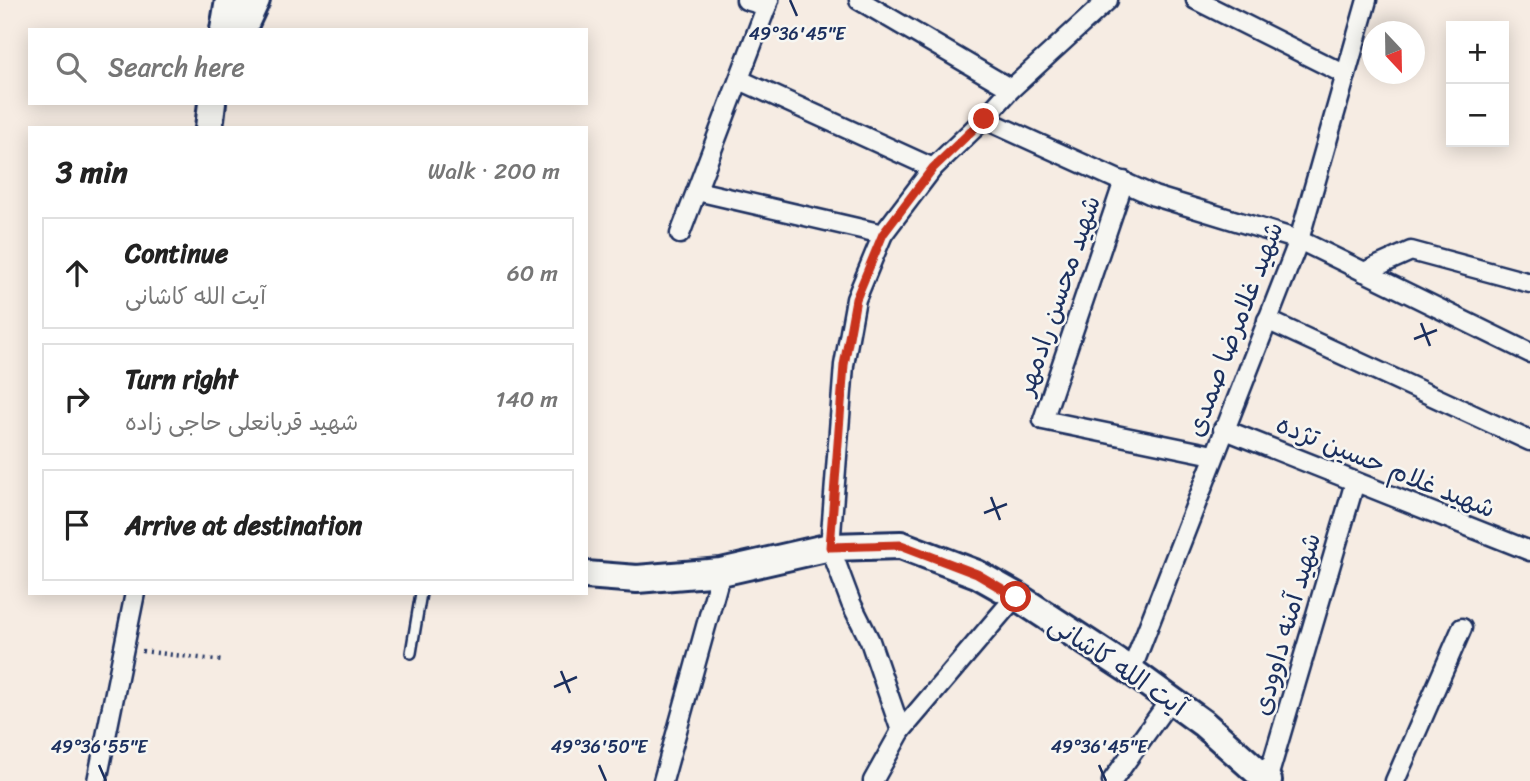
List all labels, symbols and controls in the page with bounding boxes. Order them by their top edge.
text: 49°36'45"E [749,18,846,50]
north arrow [1362,21,1425,84]
map controls [1446,21,1509,147]
button: + [1446,21,1509,84]
search box [28,28,588,105]
text: Search here [108,44,245,90]
icon: search [52,48,90,86]
button: − [1446,84,1509,147]
route end [968,103,999,134]
text: 3 min [56,145,128,199]
text: Walk · 200 m [428,151,560,192]
street label: شهید محسن رادمهر [1002,189,1114,403]
street label: شهید غلامرضا صمدی [1172,215,1296,443]
text: Continue [125,230,228,276]
text: 60 m [507,253,558,294]
icon: ahead [58,254,96,292]
text: آیت الله کاشانی [125,276,266,317]
text: Turn right [125,356,238,402]
text: 140 m [496,379,558,420]
icon: right [58,380,96,418]
street label: شهید غلام حسین تژده [1269,401,1503,531]
text: شهید قربانعلی حاجی زاده [125,402,358,443]
text: Arrive at destination [125,502,362,548]
icon: arrive [58,506,96,544]
street label: شهید آمنه داوودی [1238,527,1334,721]
route start [1000,581,1031,612]
street label: آیت الله کاشانی [1039,601,1198,730]
text: 49°36'55"E [51,731,148,763]
text: 49°36'50"E [551,731,648,763]
text: 49°36'45"E [1051,731,1148,763]

